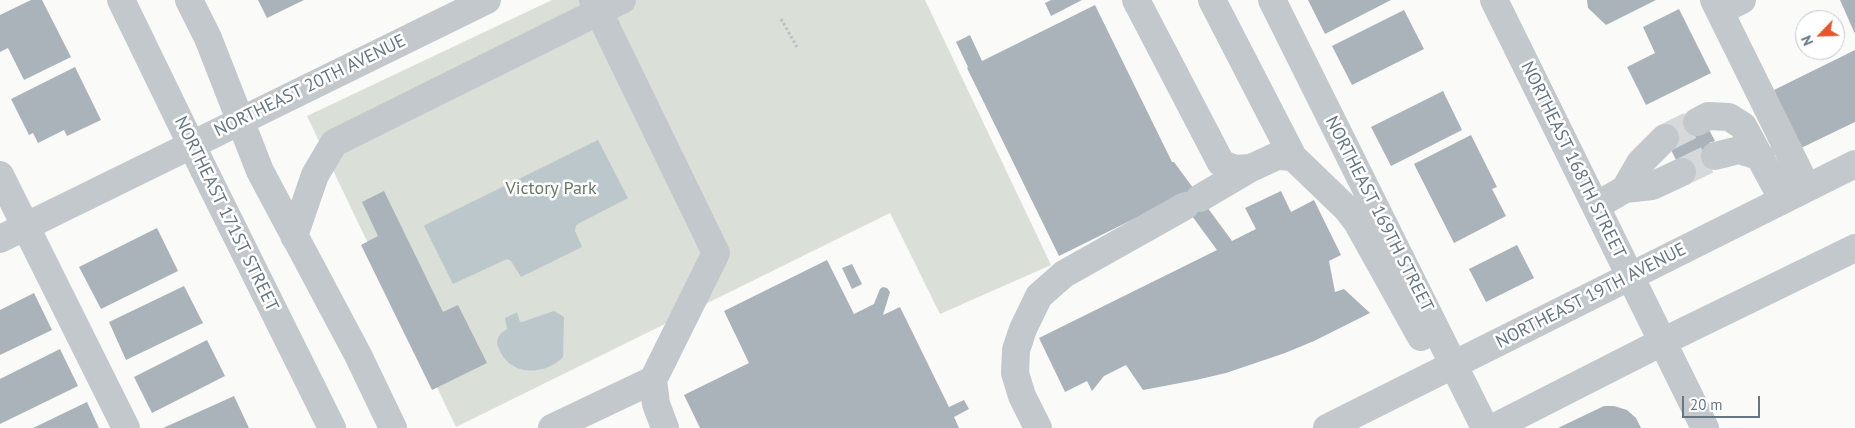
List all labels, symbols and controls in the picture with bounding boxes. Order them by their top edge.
north arrow [1795,10,1845,60]
street label: NORTHEAST 20TH AVENUE [211,30,409,142]
text: N [1797,33,1817,49]
street label: NORTHEAST 168TH STREET [1516,58,1630,262]
street label: NORTHEAST 171ST STREET [169,113,283,315]
street label: NORTHEAST 169TH STREET [1320,113,1438,315]
park label: Victory Park [505,178,597,200]
street label: NORTHEAST 19TH AVENUE [1492,239,1690,353]
scale bar [1685,386,1762,418]
text: 20 m [1690,395,1723,414]

